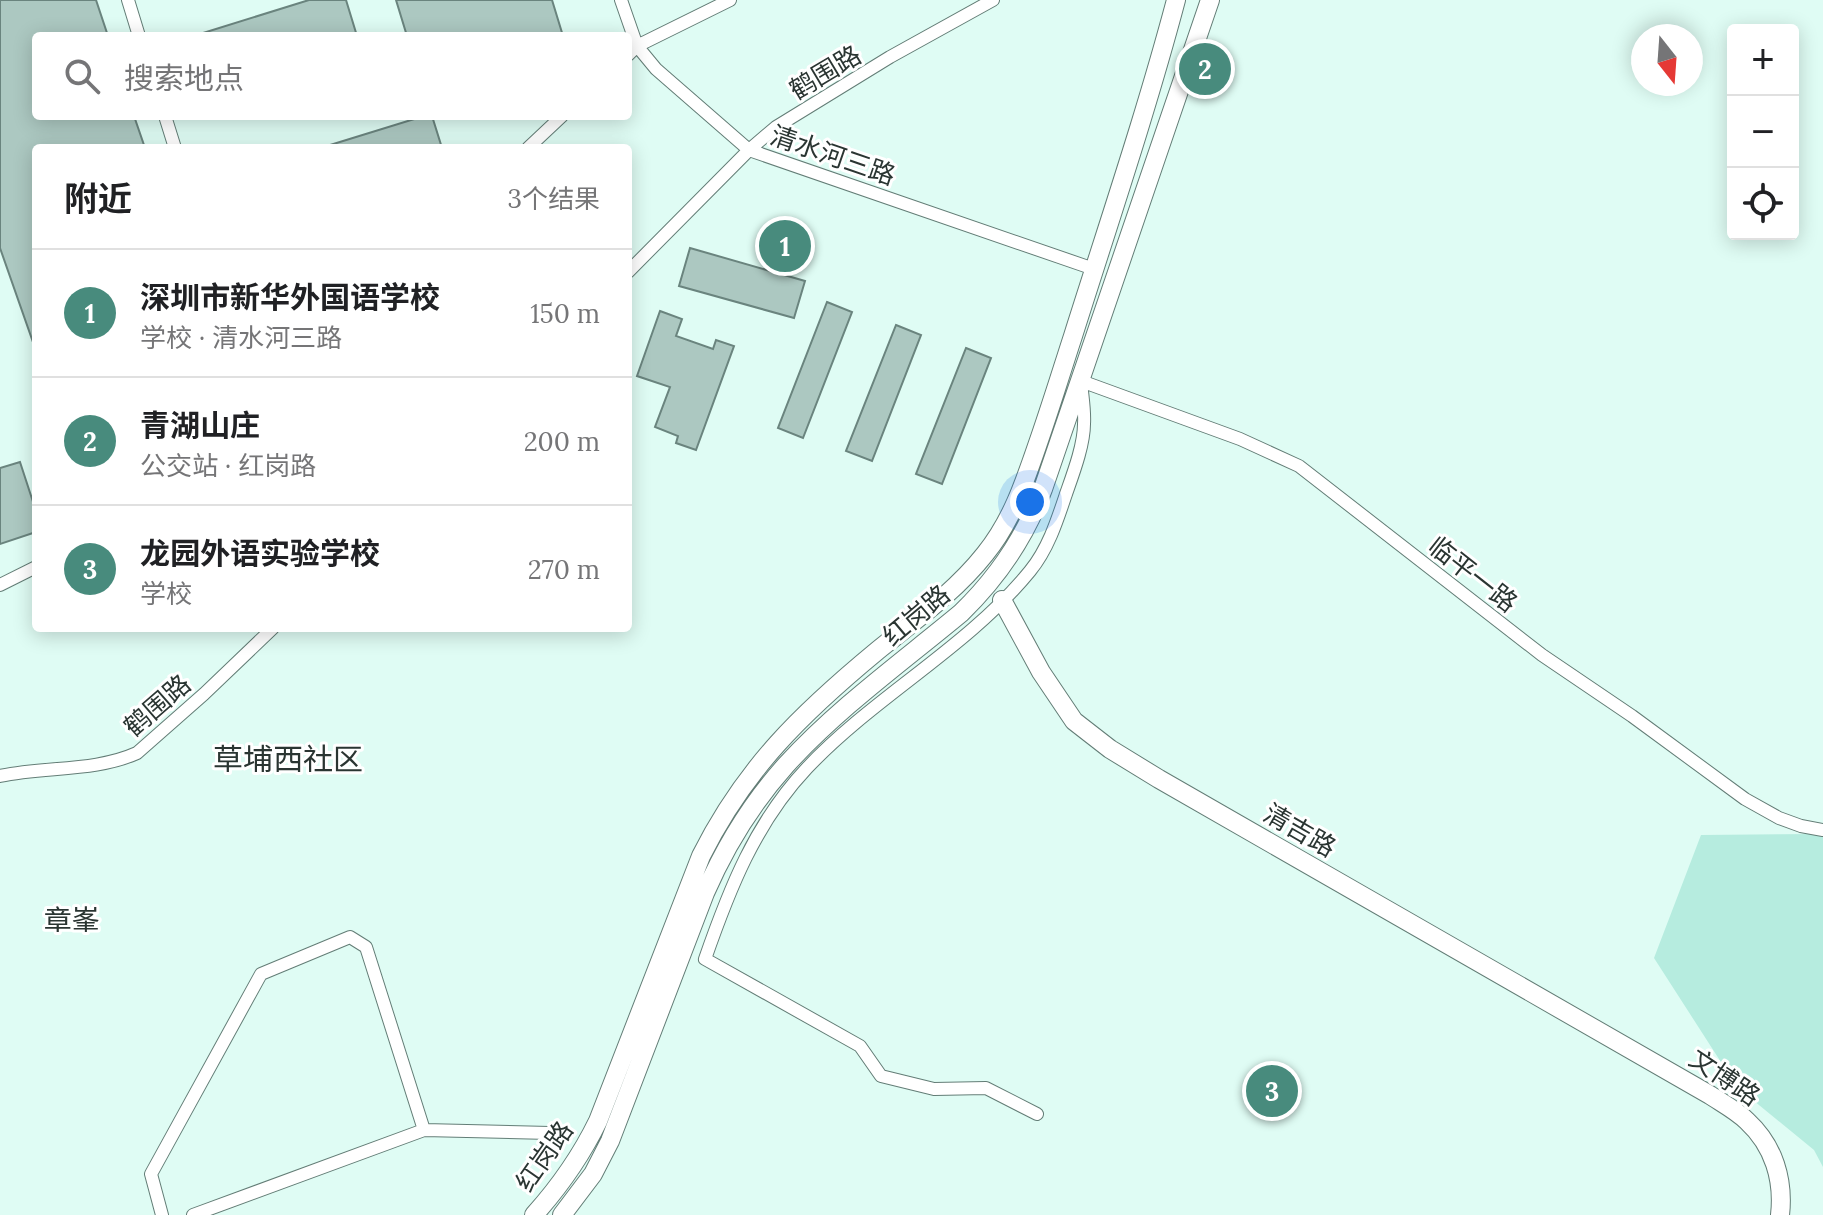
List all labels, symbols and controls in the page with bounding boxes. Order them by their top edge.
north arrow [1631,24,1703,96]
map controls [1727,24,1799,240]
button: + [1727,24,1799,96]
search box [32,32,632,120]
street label: 鹤围路 [783,38,867,106]
pin: 2 [1179,39,1231,99]
icon: search [60,54,104,98]
text: 搜索地点 [124,59,244,97]
button: − [1727,96,1799,168]
street label: 清水河三路 [766,118,900,192]
button: locate [1727,168,1799,240]
text: 附近 [64,177,132,220]
text: 3个结果 [508,182,600,215]
pin: 1 [759,216,811,276]
text: 深圳市新华外国语学校 [140,278,440,316]
text: 1 [85,297,95,330]
text: 150 m [530,297,600,330]
text: 学校 · 清水河三路 [140,321,342,354]
text: 青湖山庄 [140,406,260,444]
text: 2 [83,425,97,458]
text: 200 m [524,425,600,458]
text: 公交站 · 红岗路 [140,449,316,482]
your location [1010,482,1050,522]
street label: 临平一路 [1422,529,1524,619]
text: 龙园外语实验学校 [140,534,380,572]
text: 3 [83,553,97,586]
text: 270 m [528,553,600,586]
text: 学校 [140,577,192,610]
street label: 红岗路 [876,577,956,653]
street label: 鹤围路 [117,667,197,743]
district label: 草埔西社区 [213,740,363,778]
street label: 清吉路 [1258,796,1342,864]
district label: 章峯 [44,902,100,938]
street label: 文博路 [1683,1042,1767,1112]
pin: 3 [1246,1061,1298,1121]
street label: 红岗路 [508,1115,580,1197]

